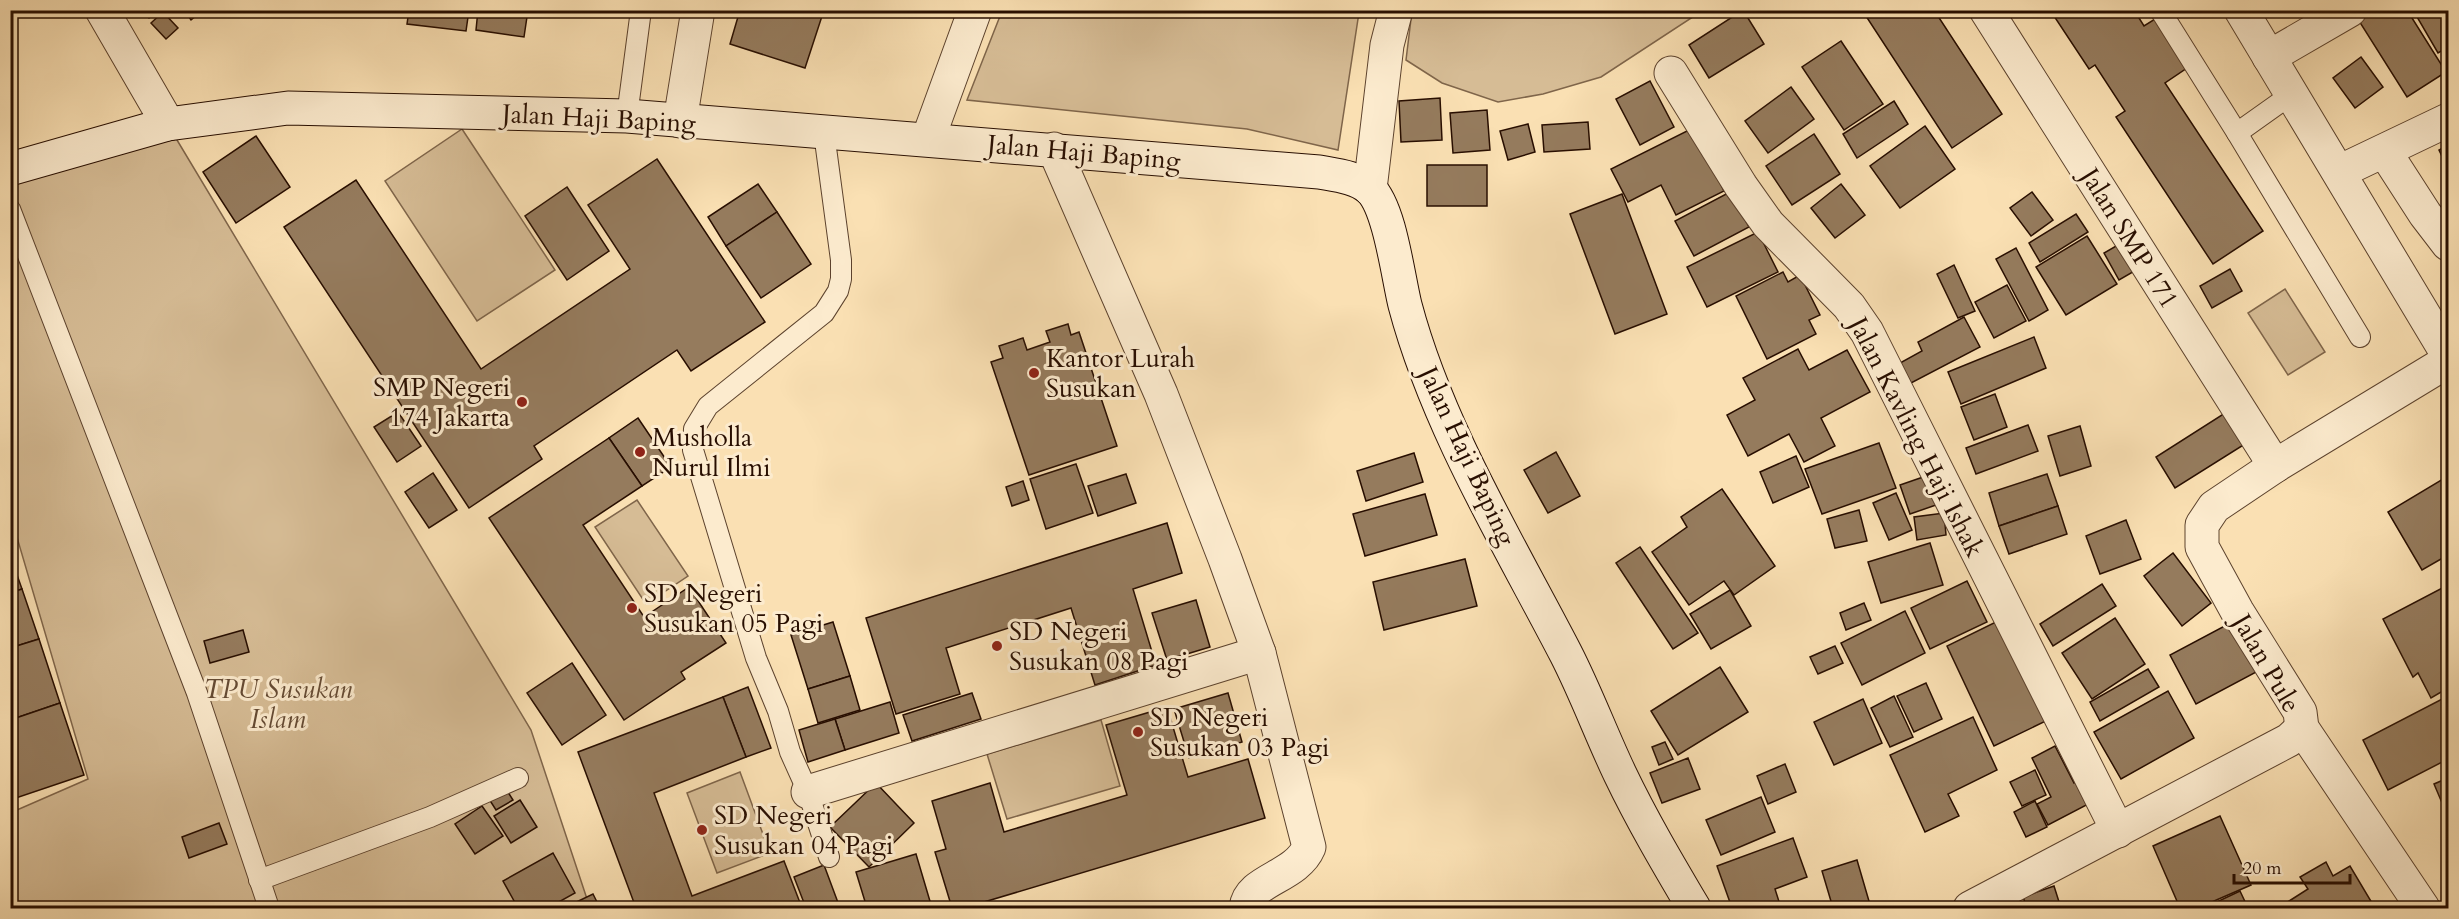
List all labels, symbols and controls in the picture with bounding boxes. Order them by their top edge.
street label: Jalan Haji Baping [497,96,697,141]
street label: Jalan Haji Baping [982,126,1182,178]
street label: Jalan SMP 171 [2070,158,2187,315]
street label: Jalan Kavling Haji Ishak [1839,308,1992,563]
place label: Kantor Lurah Susukan [1046,341,1195,406]
street label: Jalan Haji Baping [1409,357,1525,552]
marker: Kantor Lurah Susukan [1027,366,1041,380]
place label: SMP Negeri 174 Jakarta [373,370,510,435]
marker: SMP Negeri 174 Jakarta [515,395,529,409]
place label: Musholla Nurul Ilmi [652,420,771,485]
marker: Musholla Nurul Ilmi [633,445,647,459]
place label: SD Negeri Susukan 05 Pagi [644,576,823,641]
marker: SD Negeri Susukan 05 Pagi [625,601,639,615]
street label: Jalan Pule [2222,604,2309,719]
place label: SD Negeri Susukan 08 Pagi [1009,614,1188,679]
marker: SD Negeri Susukan 08 Pagi [990,639,1004,653]
park label: TPU Susukan Islam [204,672,353,737]
place label: SD Negeri Susukan 03 Pagi [1150,700,1329,765]
marker: SD Negeri Susukan 03 Pagi [1131,725,1145,739]
place label: SD Negeri Susukan 04 Pagi [714,798,893,863]
marker: SD Negeri Susukan 04 Pagi [695,823,709,837]
scale bar [2234,847,2350,885]
text: 20 m [2243,856,2282,881]

